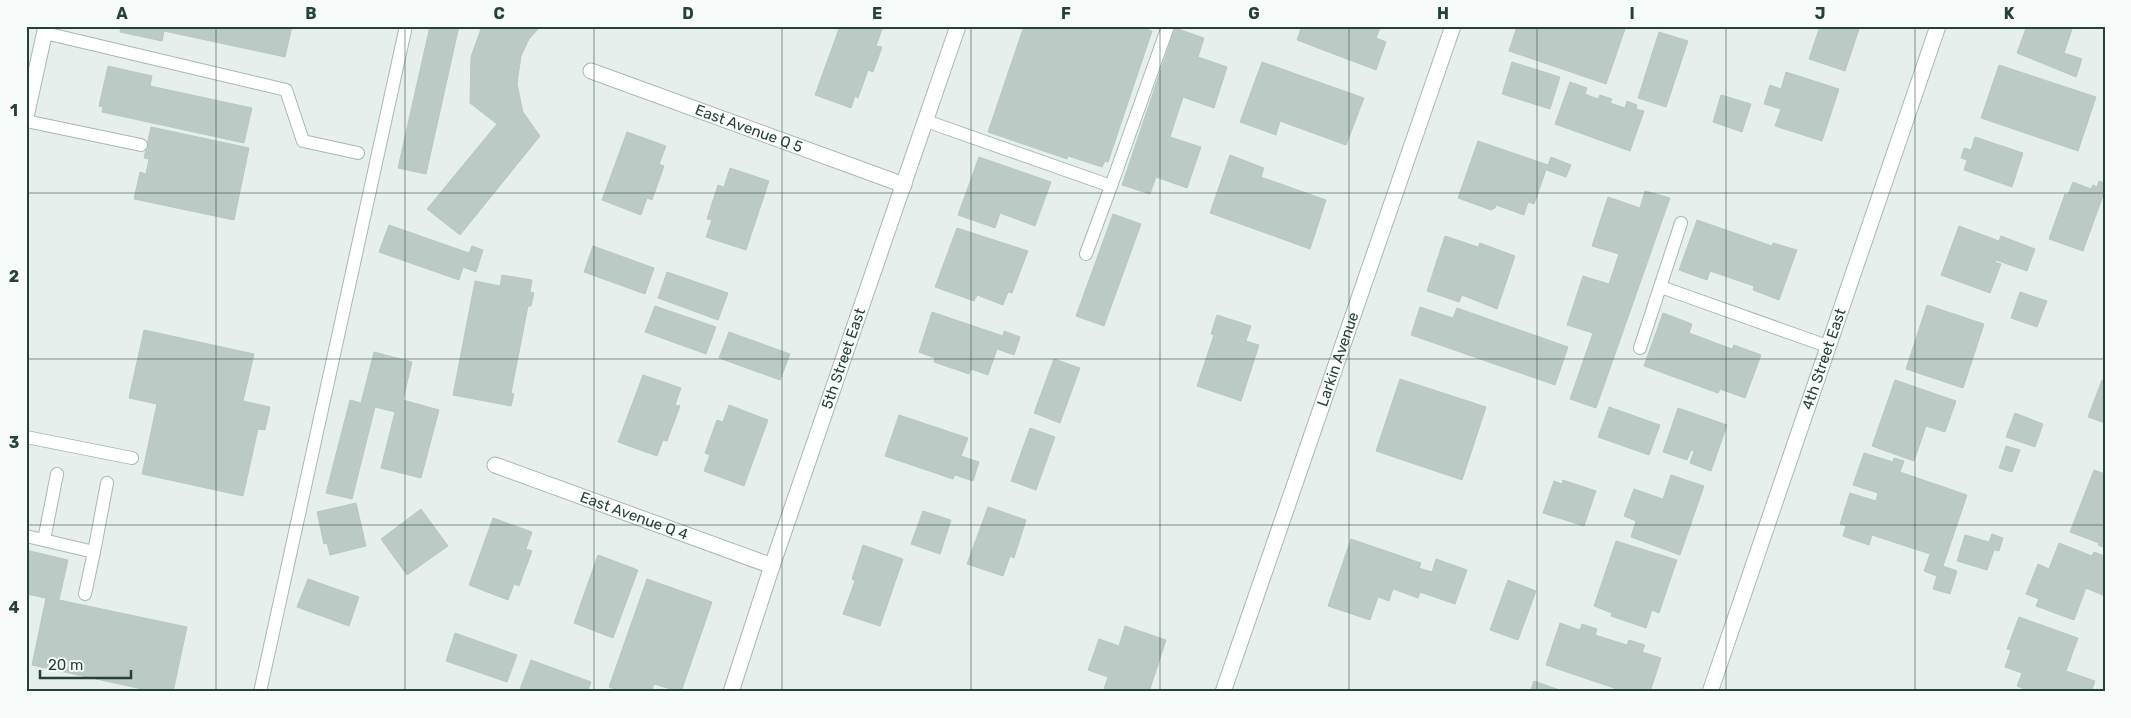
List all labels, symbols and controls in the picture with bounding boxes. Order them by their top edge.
text: A [116,4,128,23]
text: B [305,4,317,23]
text: C [493,4,505,23]
text: D [682,4,694,23]
text: E [872,4,882,23]
text: F [1061,4,1071,23]
text: G [1248,4,1260,23]
text: H [1437,4,1449,23]
text: I [1629,4,1635,23]
text: J [1815,4,1825,23]
text: K [2004,4,2015,23]
text: 1 [10,101,18,120]
street label: East Avenue Q 5 [693,101,805,156]
text: 2 [9,267,19,286]
street label: 5th Street East [818,305,869,411]
street label: 4th Street East [1798,306,1850,412]
street label: Larkin Avenue [1313,310,1363,409]
text: 3 [9,433,19,452]
street label: East Avenue Q 4 [578,488,690,544]
text: 4 [9,598,20,617]
scale bar [40,648,131,680]
text: 20 m [48,656,83,674]

